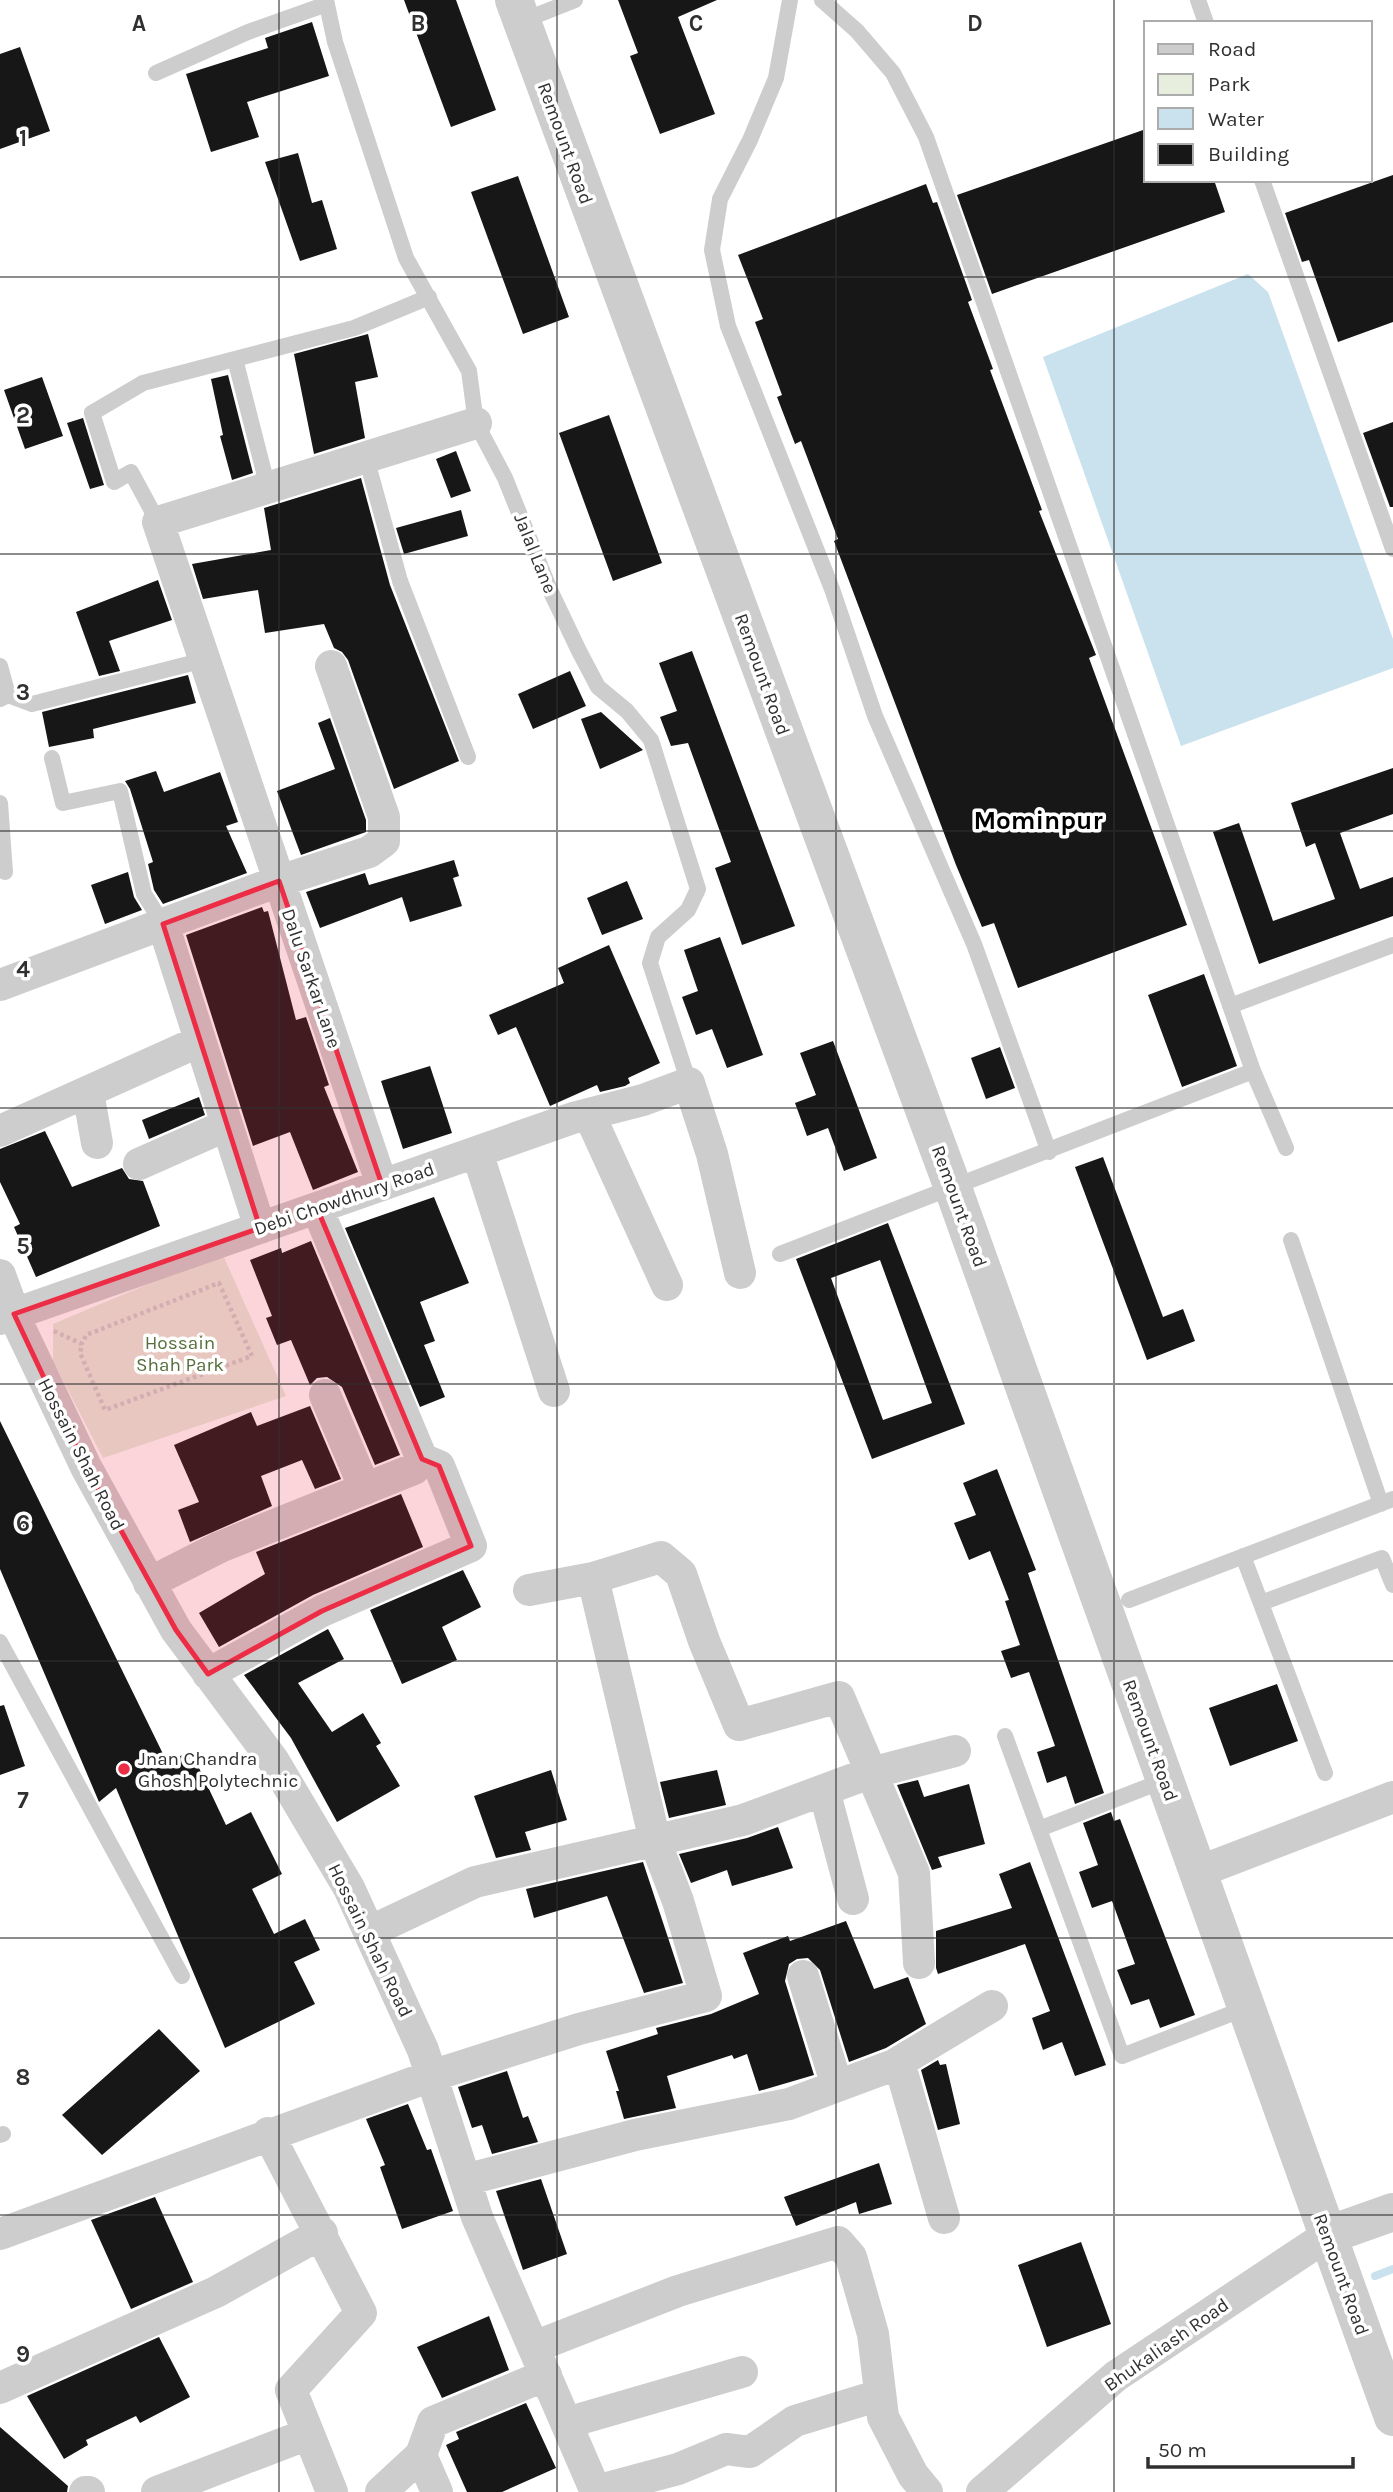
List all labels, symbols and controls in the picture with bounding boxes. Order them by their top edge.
text: A [132,10,146,37]
text: B [411,10,425,37]
text: C [689,10,703,37]
text: D [967,10,983,37]
legend [1144,21,1372,182]
text: Road [1208,37,1256,61]
text: Park [1208,72,1251,96]
street label: Remount Road [533,79,597,207]
text: Water [1208,107,1264,131]
text: 1 [19,125,27,152]
text: Building [1208,142,1289,166]
text: 2 [16,402,30,429]
street label: Jalal Lane [509,510,561,597]
street label: Remount Road [730,610,794,738]
text: 3 [16,679,30,706]
district label: Mominpur [973,805,1103,836]
street label: Dalu Sarkar Lane [277,906,345,1051]
text: 4 [16,956,30,983]
street label: Remount Road [927,1142,991,1270]
street label: Debi Chowdhury Road [251,1158,437,1240]
text: 5 [16,1233,30,1260]
park label: Hossain Shah Park [136,1332,224,1376]
street label: Hossain Shah Road [33,1374,129,1534]
text: 6 [16,1510,30,1537]
street label: Remount Road [1118,1676,1182,1804]
place label: Jnan Chandra Ghosh Polytechnic [138,1748,298,1792]
marker: Jnan Chandra Ghosh Polytechnic [116,1761,132,1777]
text: 7 [17,1787,29,1814]
street label: Hossain Shah Road [323,1860,417,2021]
text: 8 [16,2064,30,2091]
street label: Remount Road [1309,2210,1373,2338]
street label: Bhukaliash Road [1100,2294,1233,2396]
text: 9 [16,2341,30,2368]
scale bar [1148,2426,1353,2470]
text: 50 m [1158,2438,1207,2462]

